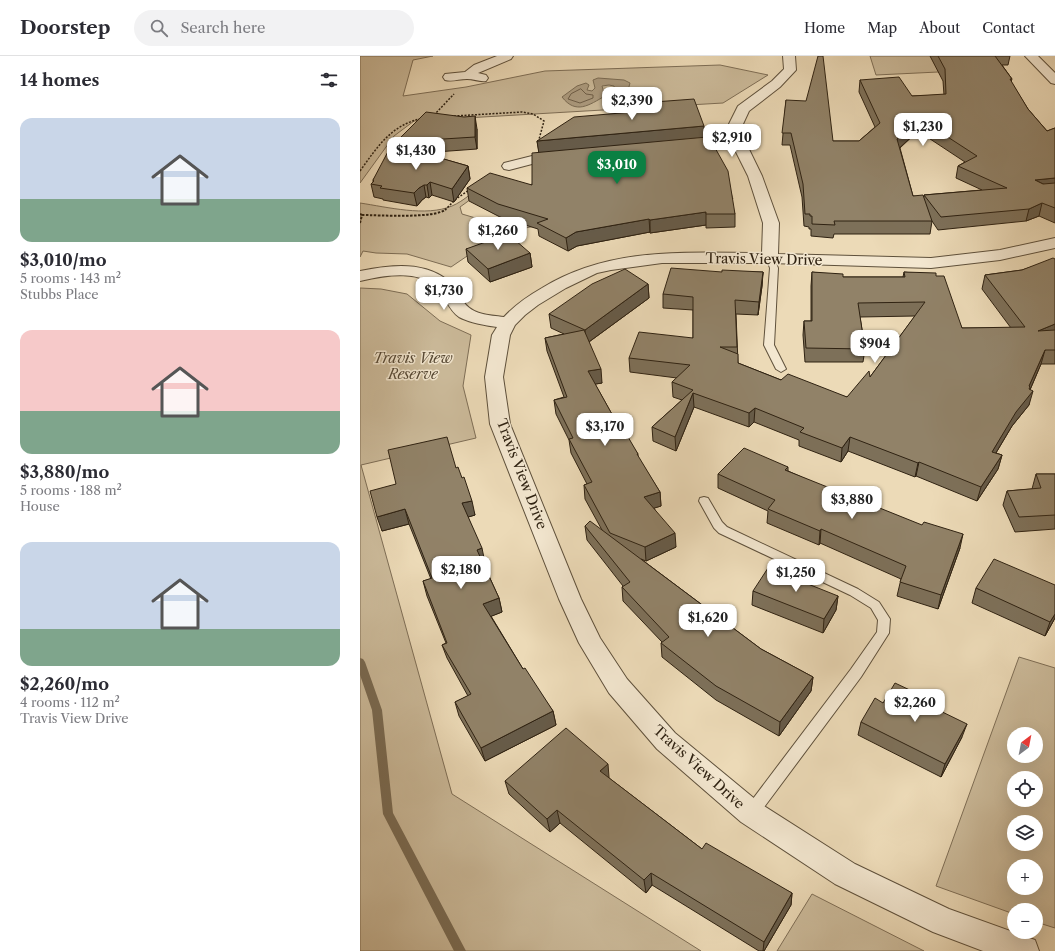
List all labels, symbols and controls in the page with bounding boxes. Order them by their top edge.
search box [134,10,414,46]
text: Doorstep [20,16,110,39]
icon: search [148,17,170,39]
text: Search here [180,18,265,37]
text: Home [804,19,845,37]
text: Map [867,19,897,37]
text: About [919,19,960,37]
text: Contact [982,19,1035,37]
icon: filters [318,69,340,91]
text: 14 homes [20,70,99,90]
pin: $2,390 [599,87,665,121]
text: $2,390 [611,92,653,108]
pin: $1,230 [890,113,956,147]
text: $1,230 [903,118,943,134]
pin: $2,910 [699,124,765,158]
text: $2,910 [712,129,752,145]
pin: $1,430 [383,137,449,171]
text: $1,430 [396,142,436,158]
icon: home [144,144,216,216]
pin: $3,010 [584,151,650,185]
text: $3,010 [597,156,637,172]
pin: $1,260 [465,217,531,251]
text: $1,260 [478,222,518,238]
street label: Travis View Drive [705,249,823,269]
text: $3,010/mo [20,250,107,270]
text: 5 rooms · 143 m² [20,270,121,286]
pin: $1,730 [411,277,477,311]
text: $1,730 [425,282,463,298]
text: Stubbs Place [20,286,99,302]
pin: $904 [851,330,899,364]
text: $904 [859,335,891,351]
park label: Travis View Reserve [373,349,453,383]
icon: home [144,356,216,428]
pin: $3,170 [572,413,638,447]
street label: Travis View Drive [493,416,551,532]
text: $3,170 [585,418,625,434]
text: $3,880/mo [20,462,109,482]
text: 5 rooms · 188 m² [20,482,122,498]
pin: $3,880 [819,486,885,520]
text: $3,880 [831,491,873,507]
text: House [20,498,60,514]
pin: $2,180 [428,556,494,590]
pin: $1,250 [763,559,829,593]
text: $2,180 [441,561,481,577]
text: $1,250 [776,564,816,580]
icon: home [144,568,216,640]
pin: $1,620 [675,604,741,638]
text: $1,620 [688,609,728,625]
text: $2,260/mo [20,674,109,694]
pin: $2,260 [882,689,948,723]
text: 4 rooms · 112 m² [20,694,120,710]
text: $2,260 [894,694,936,710]
text: Travis View Drive [20,710,129,726]
street label: Travis View Drive [650,721,749,813]
north arrow [1007,727,1043,763]
map controls [1007,727,1043,939]
button: locate [1007,771,1043,807]
button: layers [1007,815,1043,851]
button: + [1007,859,1043,895]
button: − [1007,903,1043,939]

